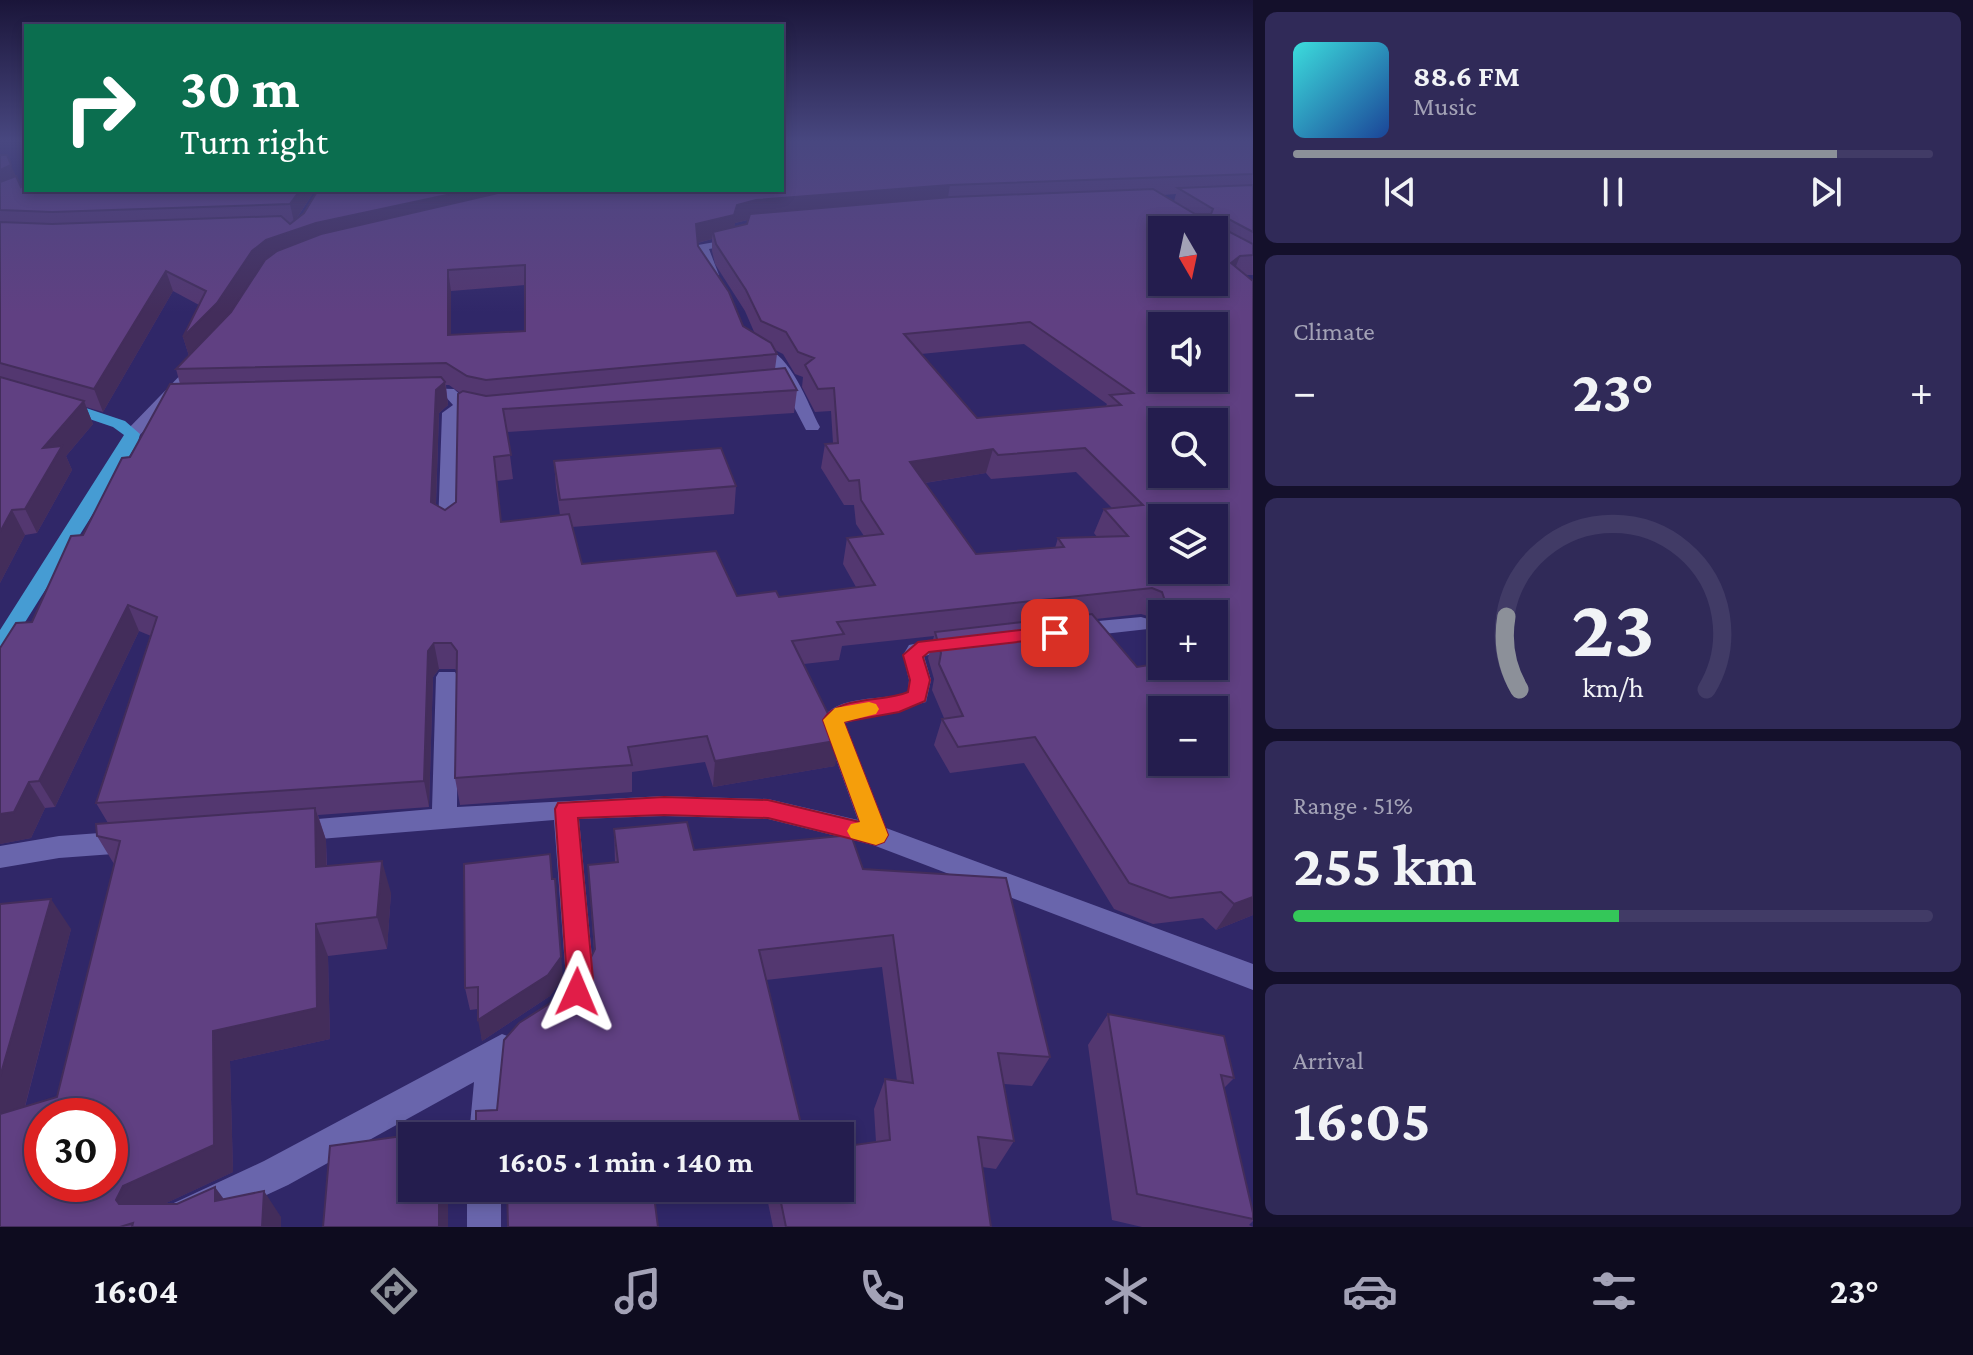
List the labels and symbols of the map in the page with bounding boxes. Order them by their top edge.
north arrow [1148,216,1228,296]
pin [1021,599,1089,667]
position arrow [535,950,619,1034]
speed limit sign: 30 [24,1098,128,1202]

